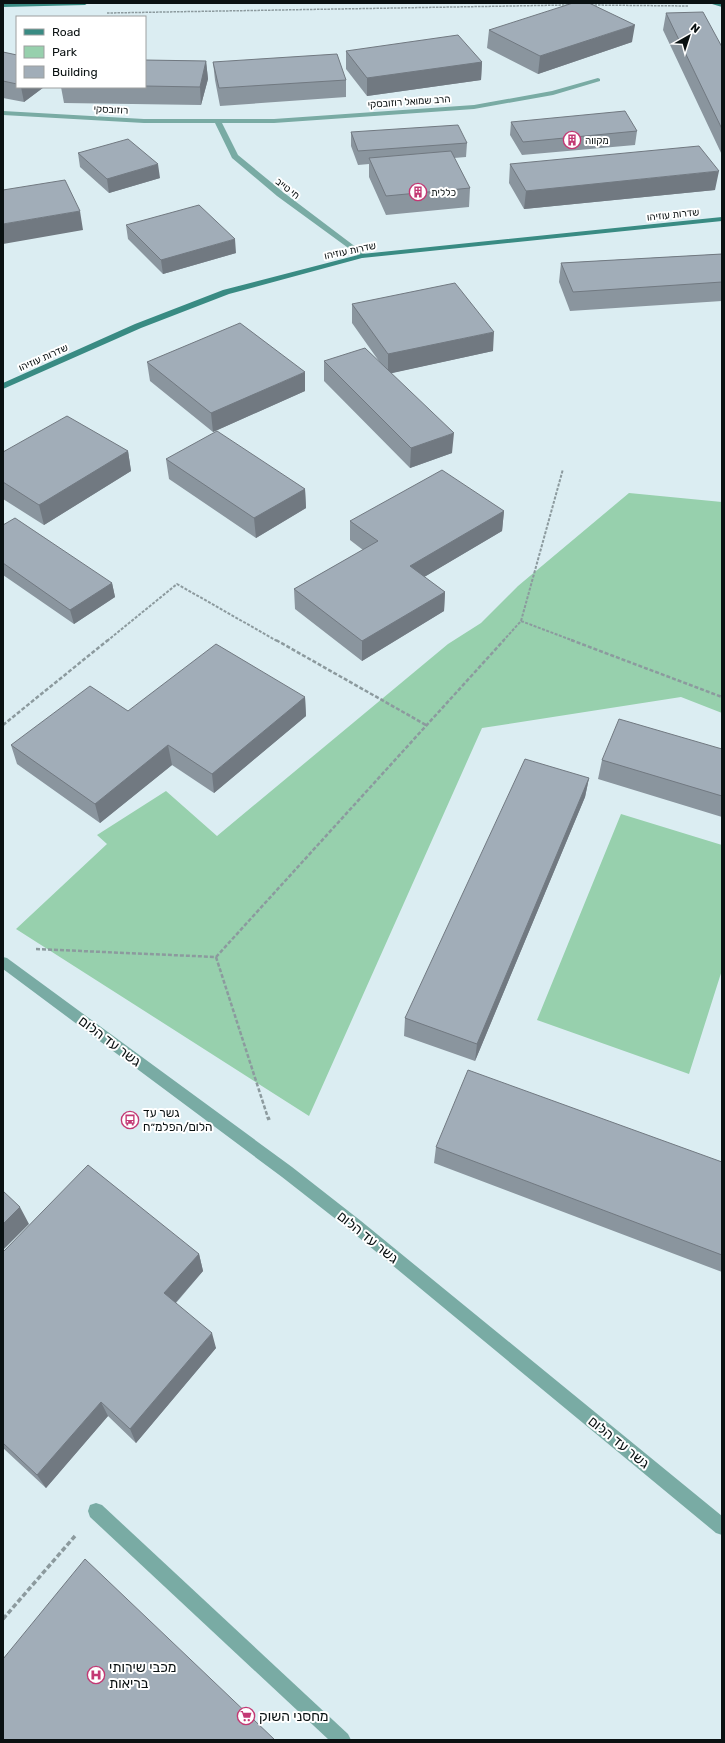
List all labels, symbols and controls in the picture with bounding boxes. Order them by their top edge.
legend [16,16,146,88]
north arrow [669,16,709,56]
text: N [688,21,702,36]
text: Road [52,25,80,39]
text: Park [52,45,78,59]
text: Building [52,65,98,79]
street label: הרב שמואל רוזובסקי [367,93,451,111]
street label: רוזובסקי [93,103,129,117]
building icon: מקווה [562,130,582,150]
place label: מקווה [585,135,609,147]
street label: חי טייב [273,176,302,202]
building icon: כללית [408,182,428,202]
place label: כללית [431,187,456,199]
street label: שדרות עוזיהו [646,206,700,224]
street label: שדרות עוזיהו [323,240,377,262]
street label: שדרות עוזיהו [17,342,70,374]
street label: גשר עד הלום [75,1012,144,1070]
place label: גשר עד הלום/הפלמ״ח [143,1106,212,1134]
bus stop icon: גשר עד הלום/הפלמ״ח [120,1110,140,1130]
street label: גשר עד הלום [334,1208,402,1267]
street label: גשר עד הלום [585,1413,653,1472]
place label: מכבי שירותי בריאות [109,1659,177,1692]
hospital icon: מכבי שירותי בריאות [86,1665,106,1685]
supermarket icon: מחסני השוק [236,1706,256,1726]
place label: מחסני השוק [259,1708,329,1725]

